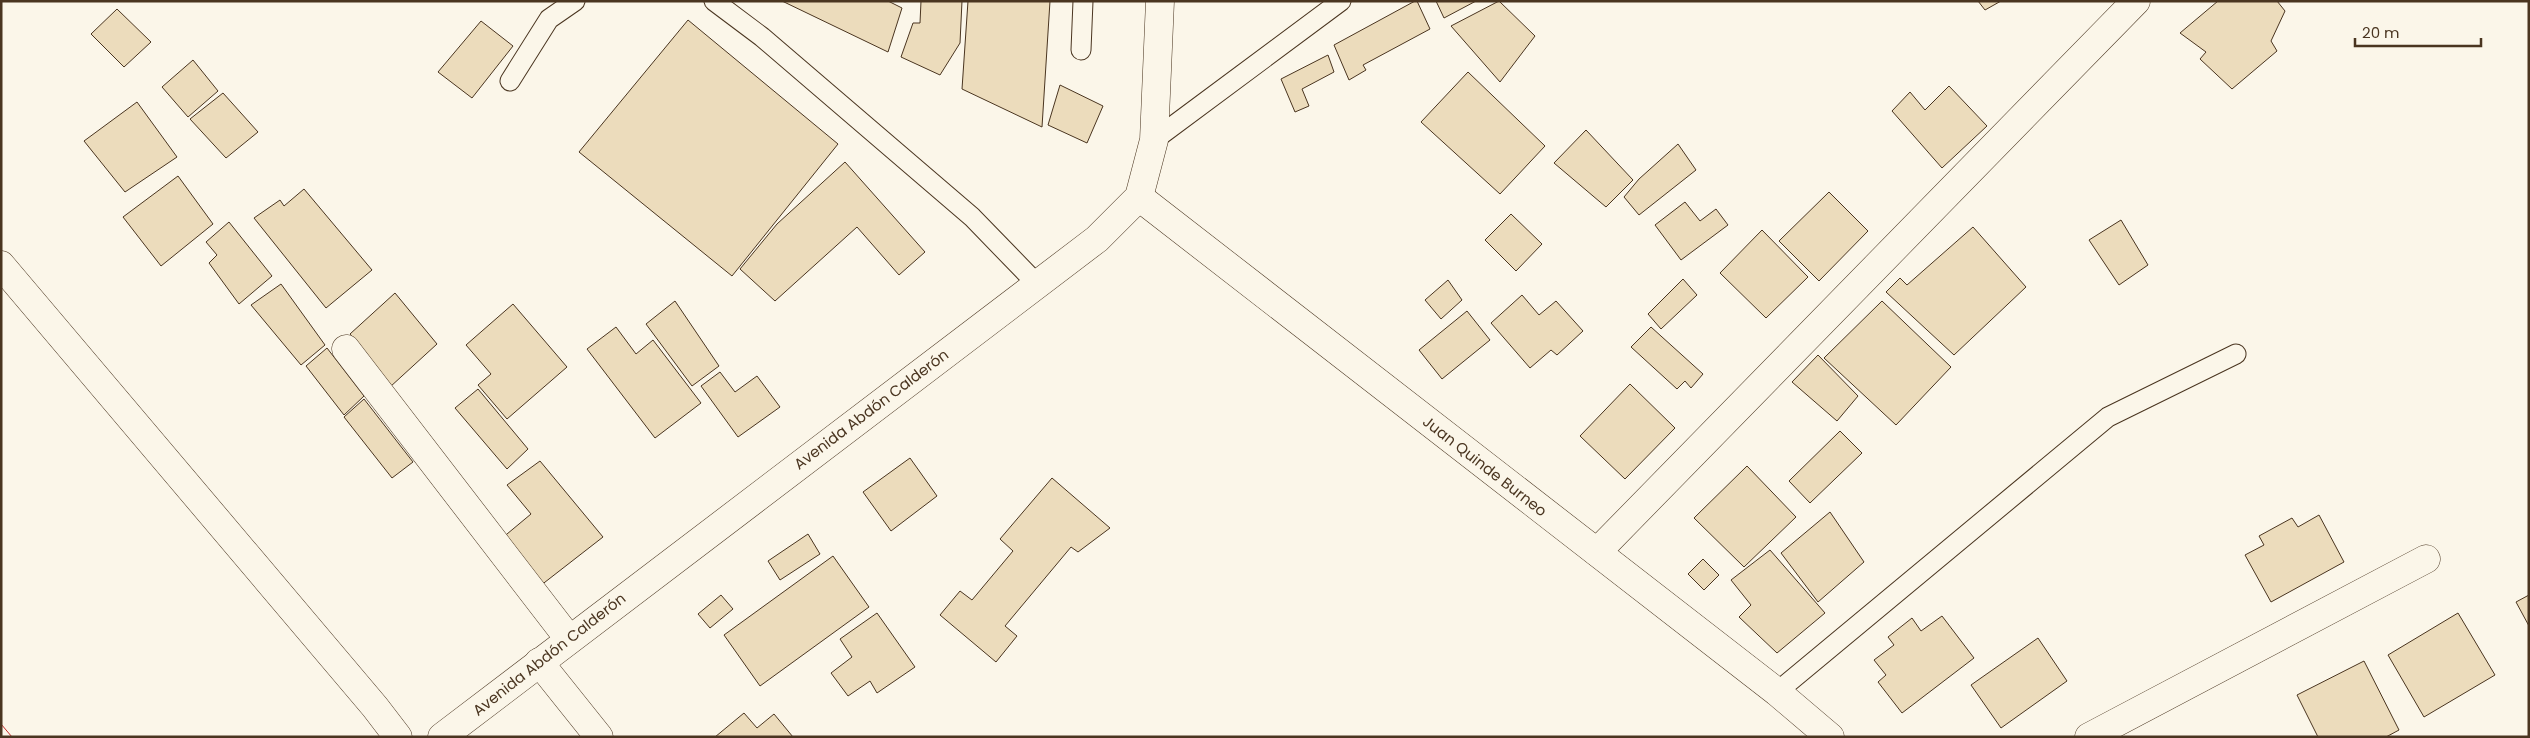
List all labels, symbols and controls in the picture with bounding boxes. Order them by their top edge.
scale bar [2355,15,2481,47]
text: 20 m [2362,22,2400,43]
street label: Avenida Abdón Calderón [789,344,953,474]
street label: Juan Quinde Burneo [1419,411,1551,521]
street label: Avenida Abdón Calderón [468,588,630,720]

